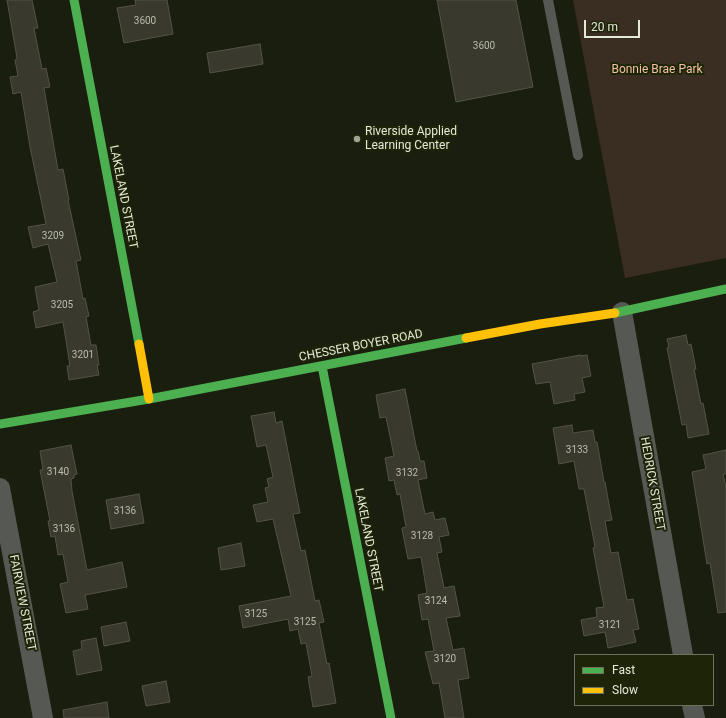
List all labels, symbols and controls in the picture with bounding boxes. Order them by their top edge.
scale bar [586,12,642,38]
house number: 3600 [134,15,156,27]
text: 20 m [591,20,618,34]
house number: 3600 [473,40,495,52]
park label: Bonnie Brae Park [611,63,703,77]
place label: Riverside Applied Learning Center [365,125,457,153]
marker: Riverside Applied Learning Center [352,134,362,144]
street label: LAKELAND STREET [106,144,140,250]
house number: 3209 [42,230,64,242]
house number: 3205 [51,299,73,311]
street label: CHESSER BOYER ROAD [298,327,424,365]
house number: 3201 [72,349,94,361]
street label: HEDRICK STREET [637,436,667,532]
house number: 3133 [566,444,588,456]
house number: 3140 [47,466,69,478]
house number: 3132 [396,467,418,479]
street label: LAKELAND STREET [351,487,385,593]
house number: 3136 [114,505,136,517]
house number: 3136 [53,523,75,535]
house number: 3128 [411,530,433,542]
street label: FAIRVIEW STREET [6,554,38,652]
house number: 3124 [425,595,447,607]
house number: 3125 [245,608,267,620]
house number: 3125 [294,616,316,628]
house number: 3121 [599,619,621,631]
house number: 3120 [434,653,456,665]
legend [574,654,714,706]
text: Fast [612,663,635,677]
text: Slow [612,683,638,697]

